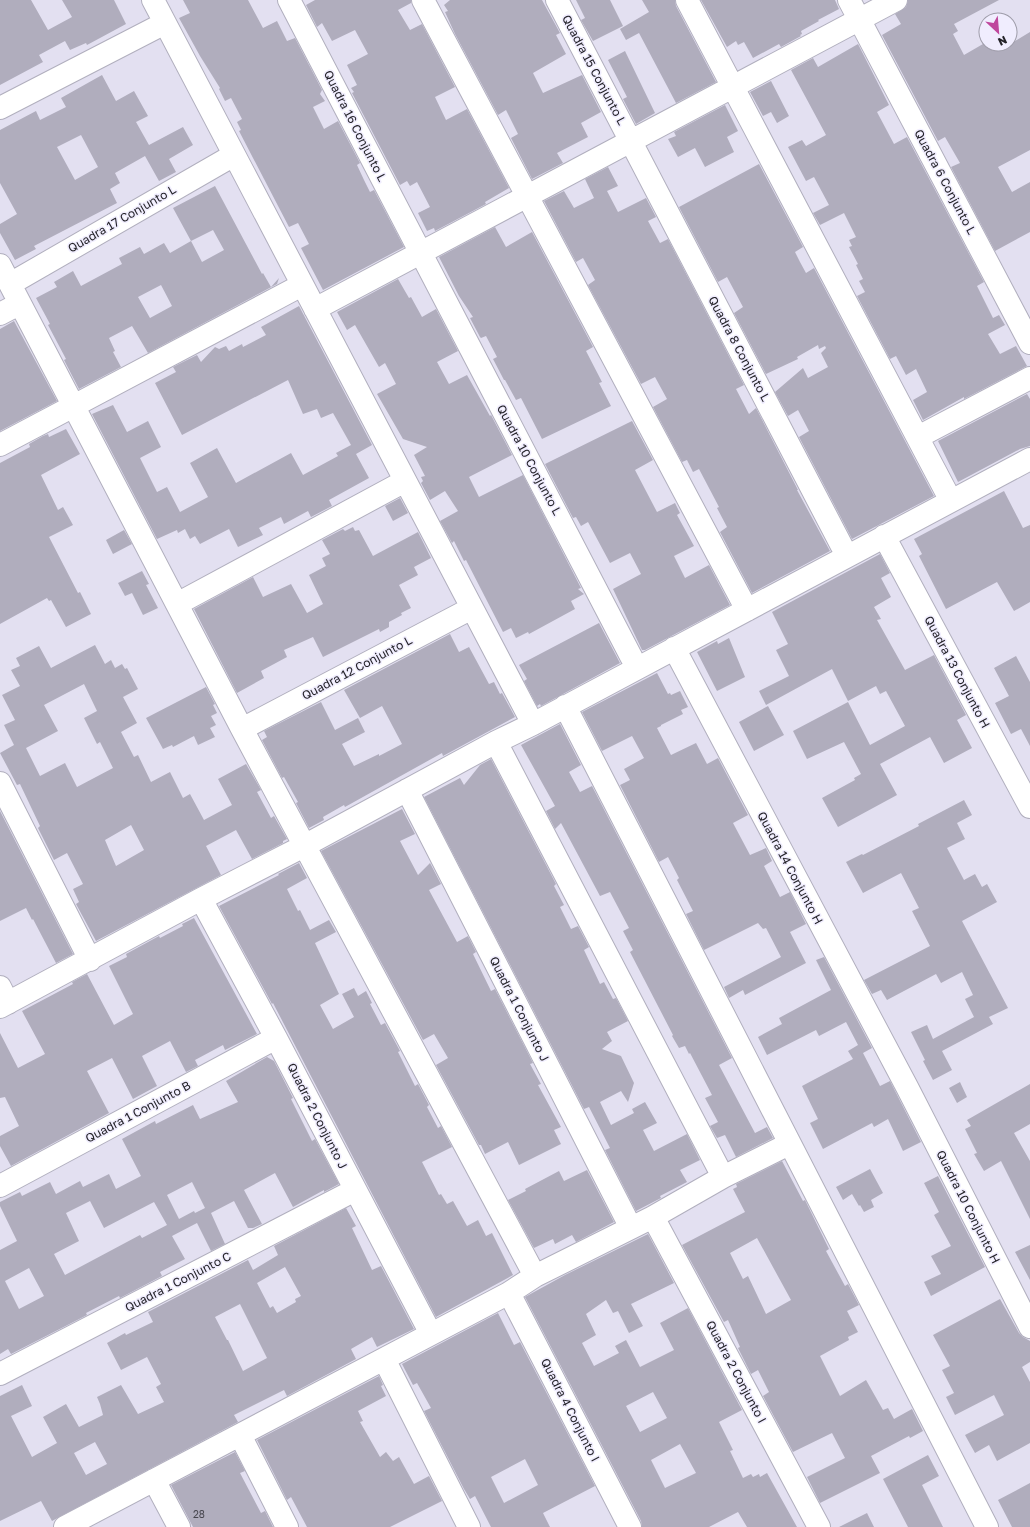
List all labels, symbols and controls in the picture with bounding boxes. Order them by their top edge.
street label: Quadra 15 Conjunto L [559,12,630,128]
north arrow [978,12,1018,52]
text: N [996,34,1009,49]
street label: Quadra 16 Conjunto L [321,68,390,184]
street label: Quadra 6 Conjunto L [911,126,980,237]
street label: Quadra 17 Conjunto L [65,181,179,256]
street label: Quadra 8 Conjunto L [705,293,774,404]
street label: Quadra 10 Conjunto L [494,402,565,518]
street label: Quadra 13 Conjunto H [921,613,993,731]
street label: Quadra 12 Conjunto L [299,632,415,703]
street label: Quadra 14 Conjunto H [754,809,826,927]
street label: Quadra 1 Conjunto J [487,954,552,1064]
street label: Quadra 2 Conjunto J [284,1060,351,1171]
street label: Quadra 1 Conjunto B [83,1077,193,1146]
street label: Quadra 10 Conjunto H [933,1147,1004,1266]
street label: Quadra 1 Conjunto C [122,1248,233,1315]
street label: Quadra 2 Conjunto I [703,1318,770,1426]
street label: Quadra 4 Conjunto I [538,1355,603,1464]
house number: 28 [193,1508,205,1520]

